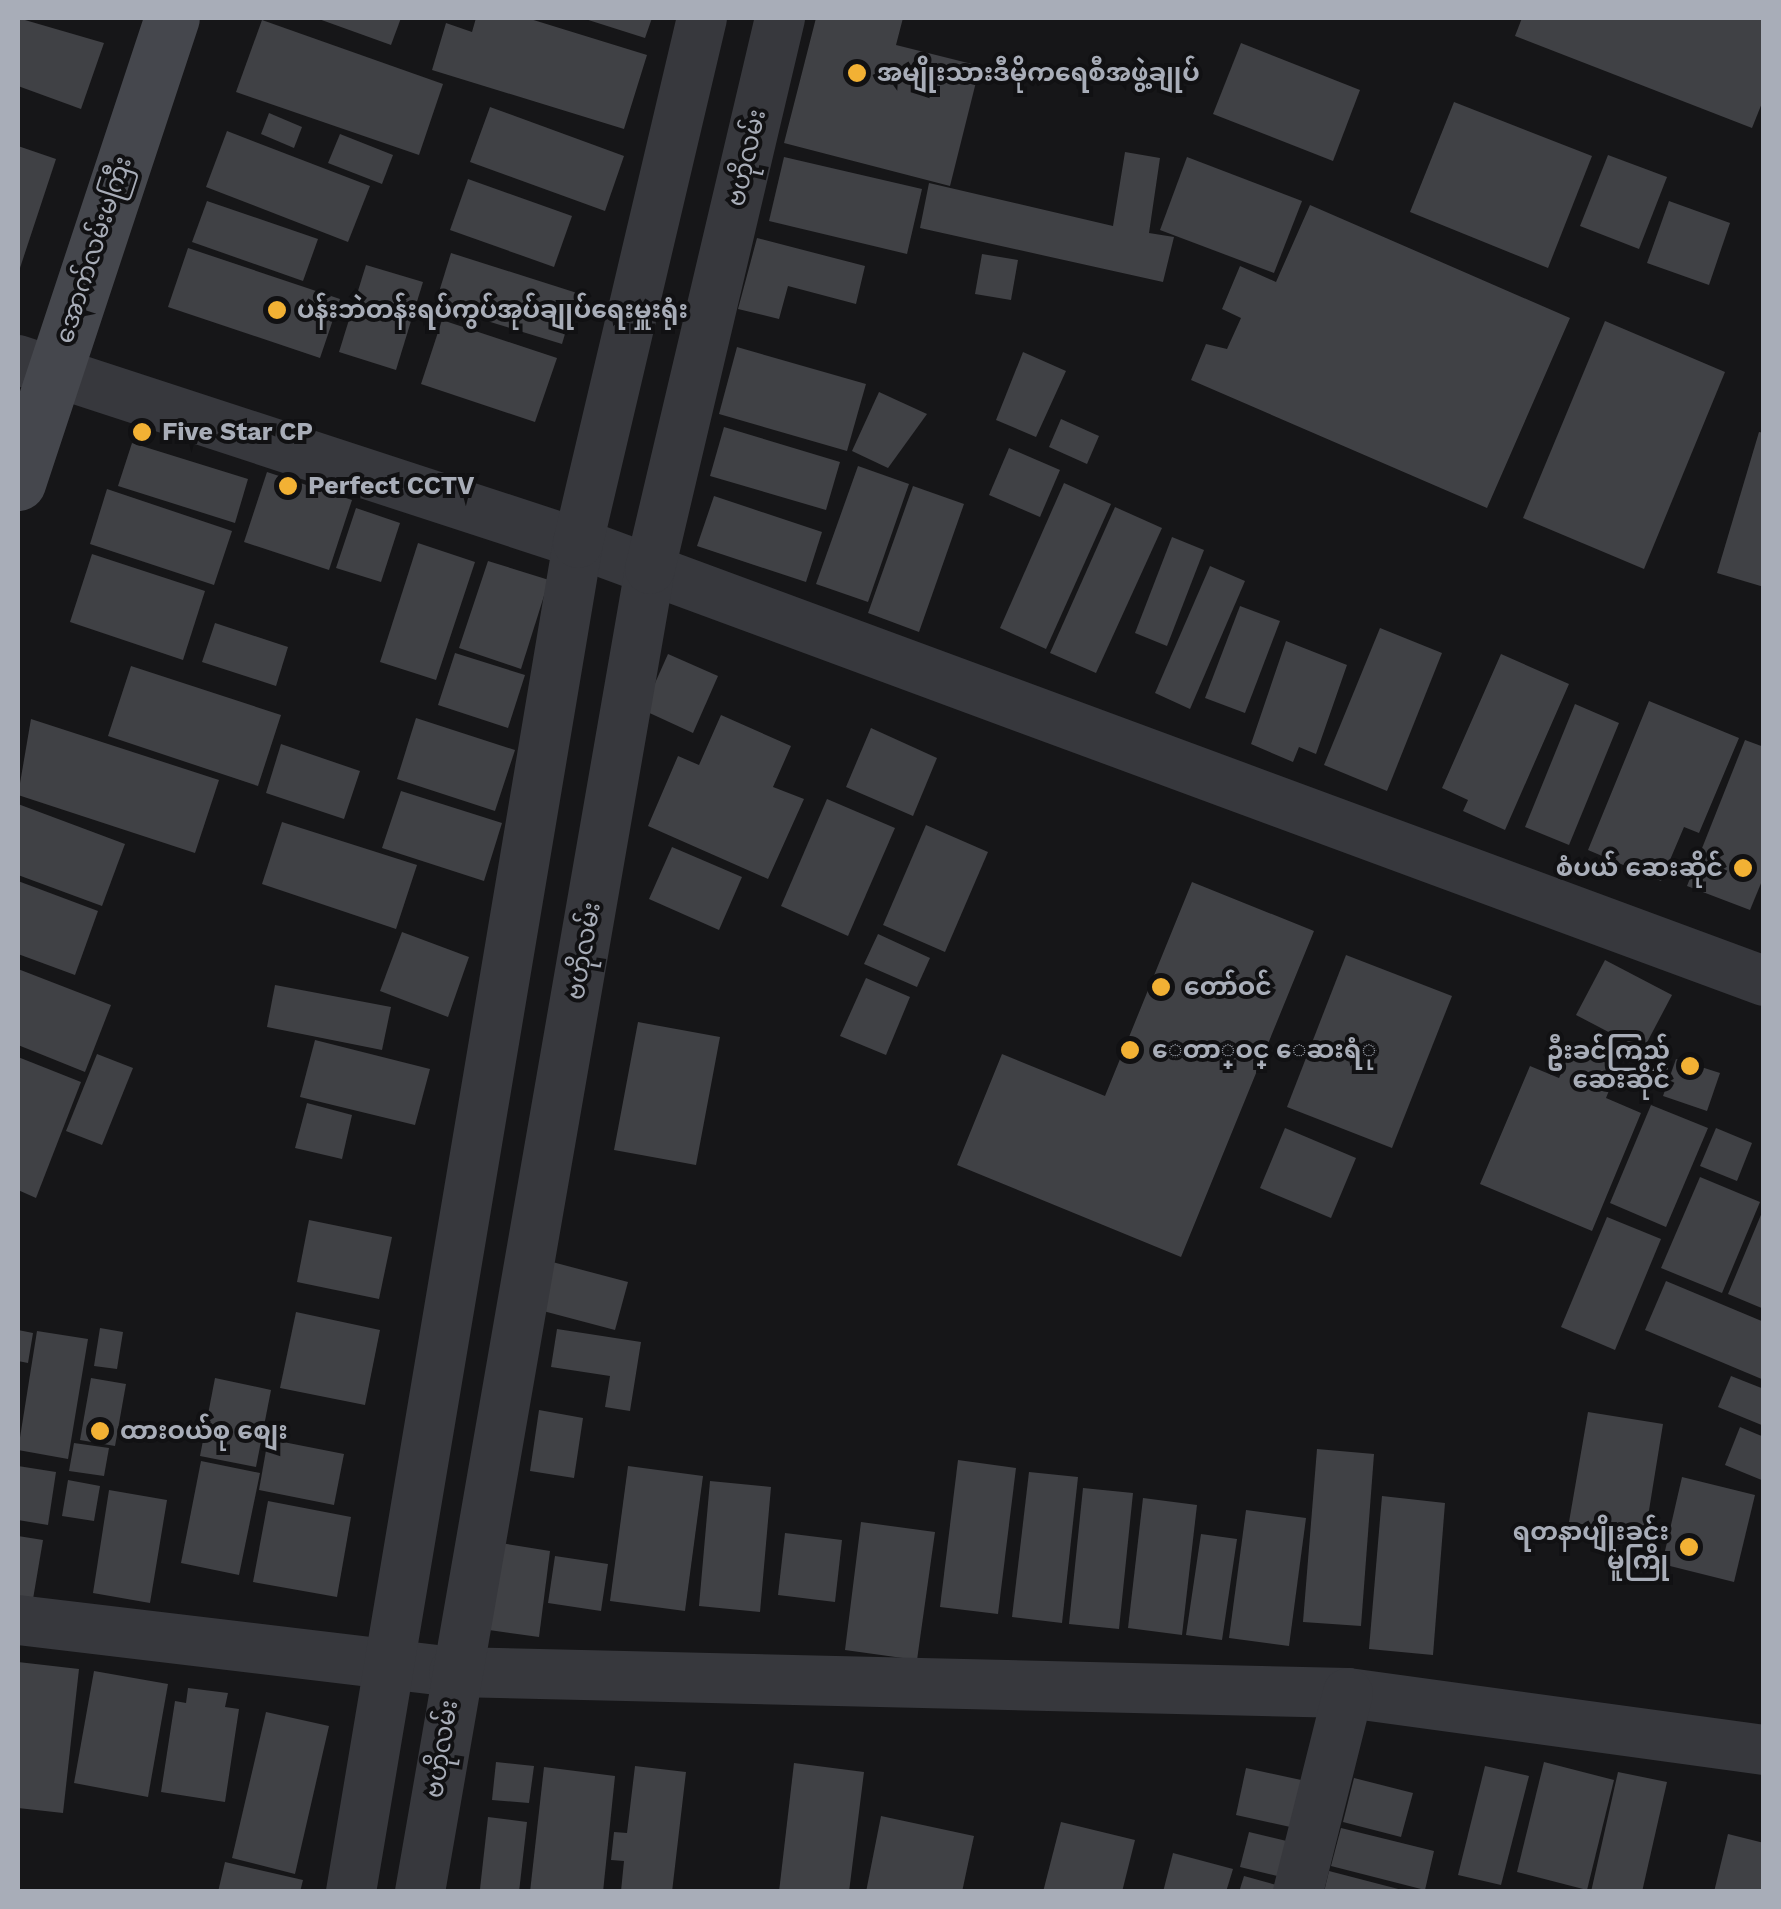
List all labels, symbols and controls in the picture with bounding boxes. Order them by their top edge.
place label: အမျိုးသားဒီမိုကရေစီအဖွဲ့ချုပ် [877,58,1200,88]
marker: အမျိုးသားဒီမိုကရေစီအဖွဲ့ချုပ် [846,62,868,84]
street label: ဗဟိုလမ်း [721,107,773,209]
street label: အောက်လမ်းမကြီး [50,153,138,347]
place label: ပန်းဘဲတန်းရပ်ကွပ်အုပ်ချုပ်ရေးမှူးရုံး [297,295,688,325]
marker: ပန်းဘဲတန်းရပ်ကွပ်အုပ်ချုပ်ရေးမှူးရုံး [266,299,288,321]
place label: Five Star CP [162,417,313,447]
marker: Five Star CP [131,421,153,443]
place label: Perfect CCTV [308,471,474,501]
marker: Perfect CCTV [277,475,299,497]
place label: စံပယ် ဆေးဆိုင် [1556,853,1723,883]
marker: စံပယ် ဆေးဆိုင် [1732,857,1754,879]
street label: ဗဟိုလမ်း [561,900,607,1002]
place label: တော်ဝင် [1184,972,1272,1002]
marker: တော်ဝင် [1148,974,1174,1000]
place label: ေတာ္ဝင္ ေဆးရံု [1152,1035,1377,1065]
marker: ေတာ္ဝင္ ေဆးရံု [1117,1037,1143,1063]
place label: ဦးခင်ကြည် ဆေးဆိုင် [1547,1037,1670,1096]
marker: ဦးခင်ကြည် ဆေးဆိုင် [1679,1055,1701,1077]
place label: ထားဝယ်စု စျေး [120,1416,288,1446]
marker: ထားဝယ်စု စျေး [89,1420,111,1442]
place label: ရတနာပျိုးခင်း မူကြို [1513,1518,1669,1577]
marker: ရတနာပျိုးခင်း မူကြို [1678,1536,1700,1558]
street label: ဗဟိုလမ်း [419,1698,465,1800]

